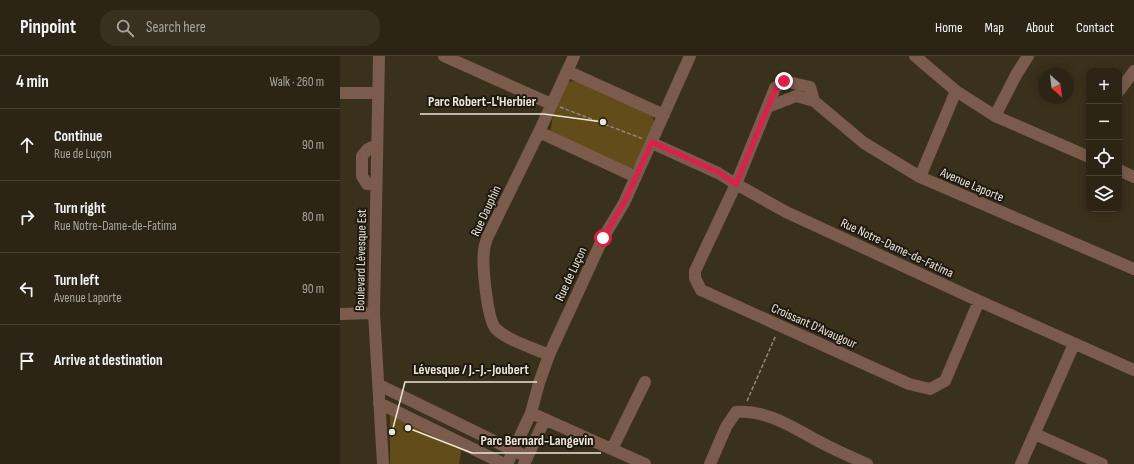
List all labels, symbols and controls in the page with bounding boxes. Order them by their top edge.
search box [100,10,380,46]
text: Pinpoint [20,16,76,39]
icon: search [114,17,136,39]
text: Search here [146,18,206,37]
text: Home [935,19,963,36]
text: Map [985,19,1004,36]
text: About [1026,19,1054,36]
text: Contact [1076,19,1114,36]
north arrow [1038,68,1074,104]
map controls [1086,68,1122,212]
button: + [1086,68,1122,104]
text: 4 min [16,72,49,92]
route end [775,72,793,90]
text: Walk · 260 m [270,74,324,90]
callout: Parc Robert-L'Herbier [420,88,544,114]
text: Parc Robert-L'Herbier [428,93,537,110]
button: − [1086,104,1122,140]
text: Continue [54,127,103,146]
icon: ahead [16,134,38,156]
text: 90 m [302,137,324,153]
button: locate [1086,140,1122,176]
text: Rue de Luçon [54,146,112,162]
street label: Avenue Laporte [937,164,1006,206]
button: layers [1086,176,1122,212]
street label: Rue Dauphin [467,183,505,239]
text: Turn right [54,199,106,218]
icon: right [16,206,38,228]
text: 80 m [302,209,324,225]
street label: Boulevard Lévesque Est [352,209,370,311]
street label: Rue Notre-Dame-de-Fatima [838,215,956,281]
text: Rue Notre-Dame-de-Fatima [54,218,177,234]
route start [594,229,612,247]
street label: Rue de Luçon [552,244,590,304]
text: Turn left [54,271,99,290]
icon: left [16,278,38,300]
text: 90 m [302,281,324,297]
text: Avenue Laporte [54,290,121,306]
street label: Croissant D'Avaugour [769,300,860,352]
icon: arrive [16,350,38,372]
text: Arrive at destination [54,351,163,370]
callout: Lévesque / J.-J.-Joubert [405,356,537,382]
text: Lévesque / J.-J.-Joubert [413,361,529,378]
callout: Parc Bernard-Langevin [472,427,601,453]
text: Parc Bernard-Langevin [481,432,593,449]

